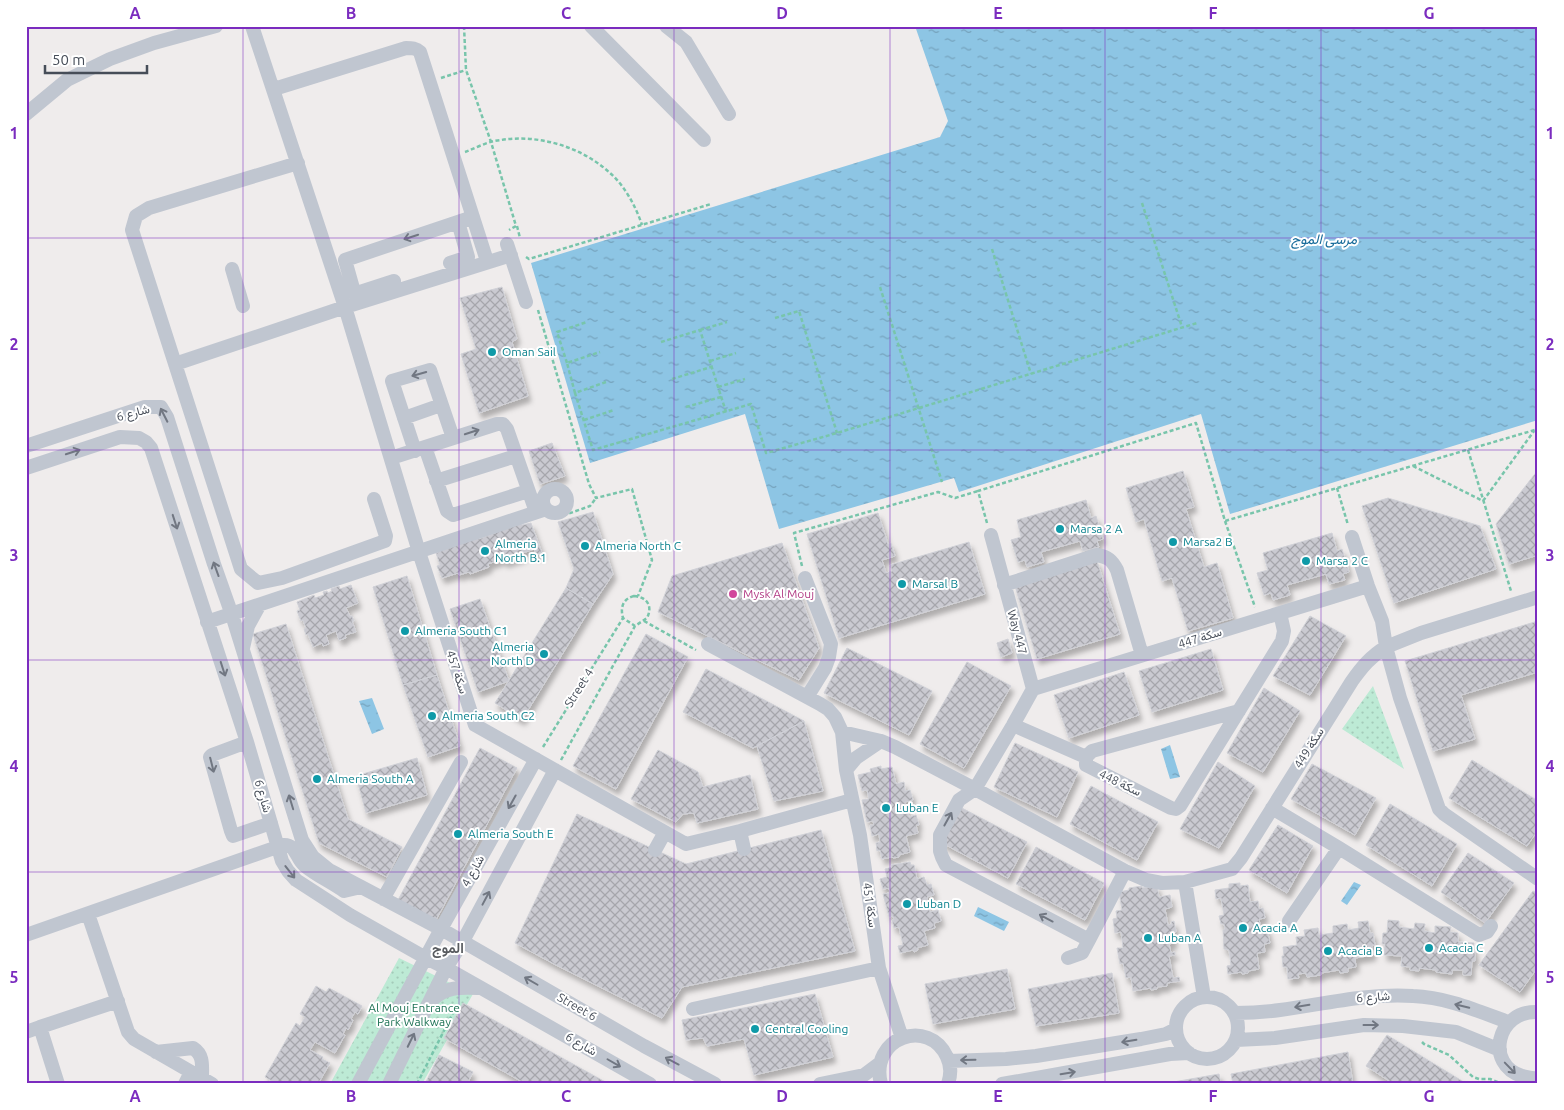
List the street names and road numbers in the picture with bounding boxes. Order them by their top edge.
street label: شارع 6 [115,402,152,426]
street label: Way 447 [1005,608,1030,656]
street label: سكة 447 [1176,625,1223,650]
street label: سكة 457 [444,648,471,695]
street label: Street 4 [562,666,596,709]
street label: سكة 449 [1291,725,1326,770]
street label: سكة 448 [1097,767,1143,798]
street label: شارع 6 [250,778,274,815]
street label: شارع 4 [459,853,489,890]
street label: سكة 451 [861,882,880,928]
street label: شارع 6 [1356,989,1390,1007]
street label: Street 6 [555,990,599,1023]
street label: شارع 6 [562,1030,599,1060]

